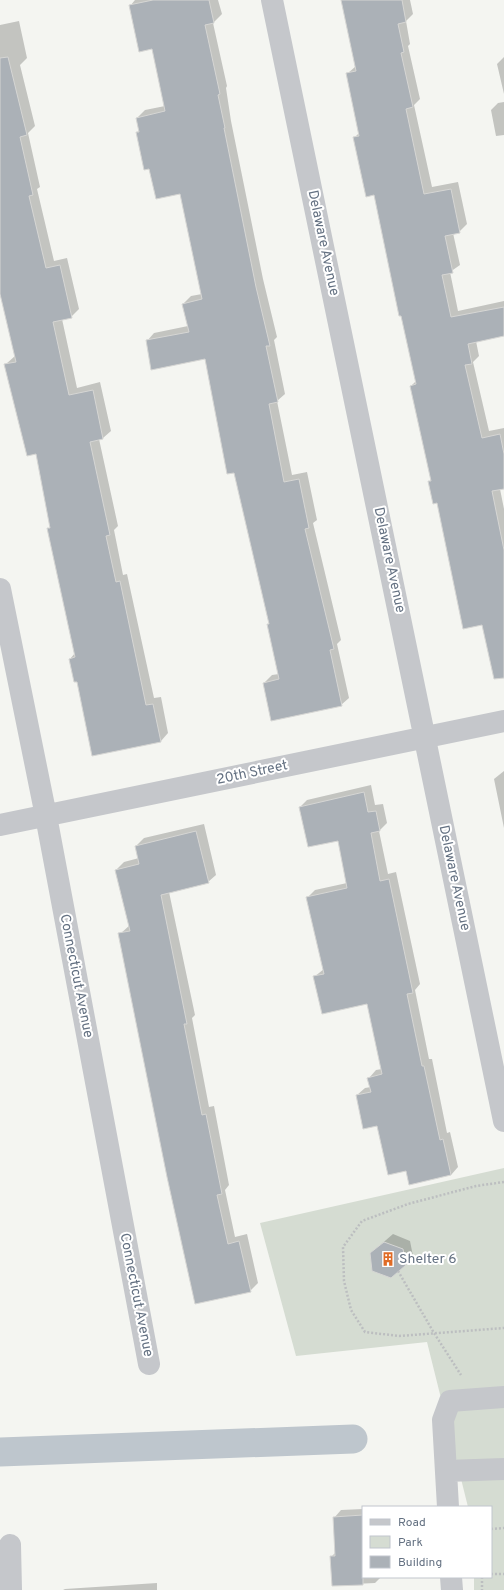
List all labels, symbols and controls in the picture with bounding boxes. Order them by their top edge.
street label: Delaware Avenue [304,189,342,297]
street label: Delaware Avenue [370,506,408,614]
street label: 20th Street [215,757,289,789]
street label: Delaware Avenue [435,824,473,932]
street label: Connecticut Avenue [56,913,96,1039]
street label: Connecticut Avenue [116,1232,156,1358]
building icon: Shelter 6 [380,1251,396,1267]
place label: Shelter 6 [399,1251,457,1268]
legend [362,1506,492,1578]
text: Road [398,1515,426,1531]
text: Park [398,1535,423,1551]
text: Building [398,1555,442,1571]

